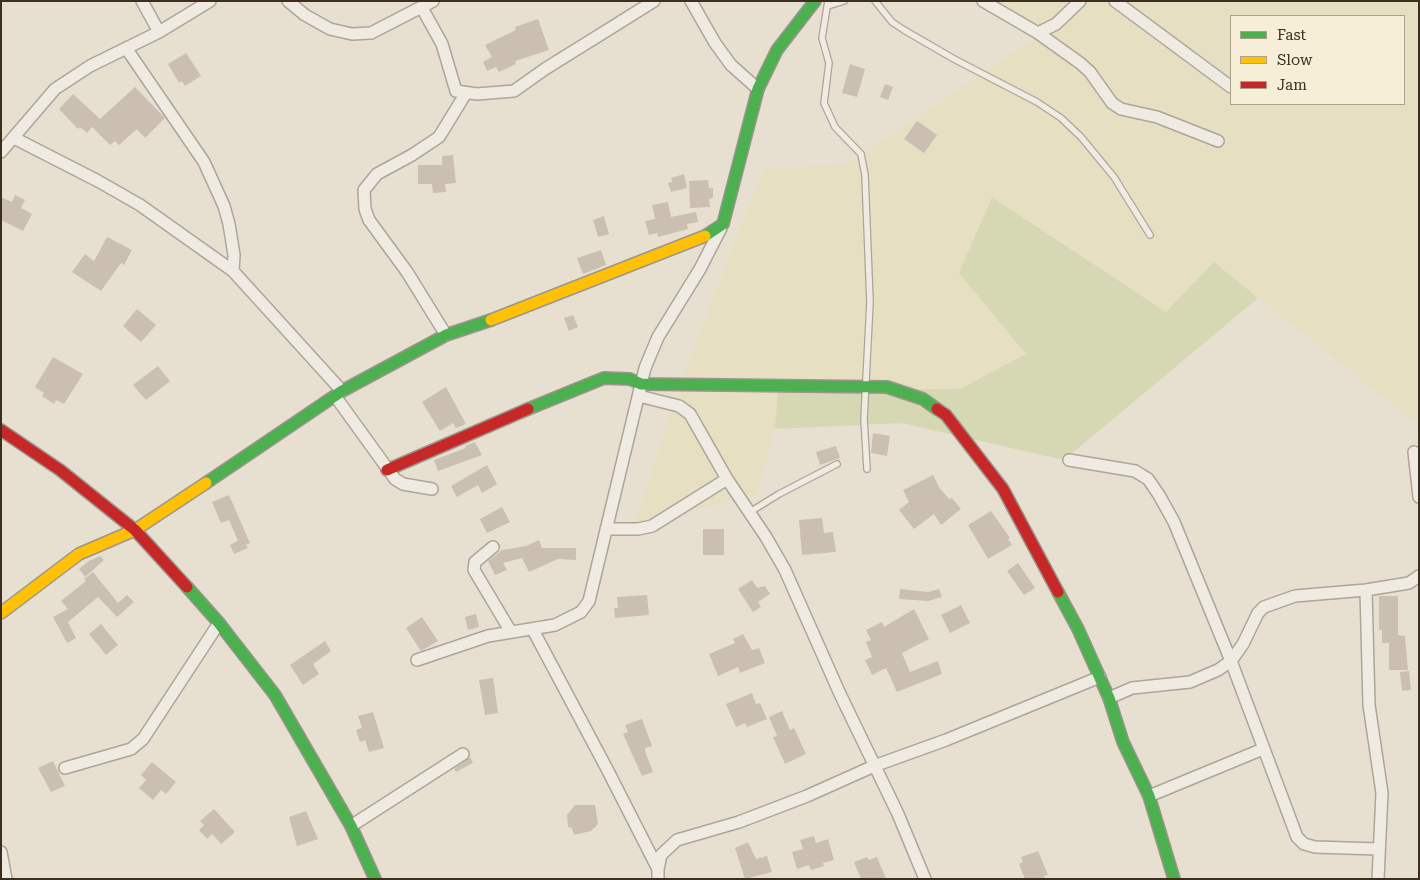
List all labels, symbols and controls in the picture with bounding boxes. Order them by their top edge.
legend [1230,15,1405,105]
text: Fast [1277,26,1306,44]
text: Slow [1277,51,1312,69]
text: Jam [1277,76,1307,94]

